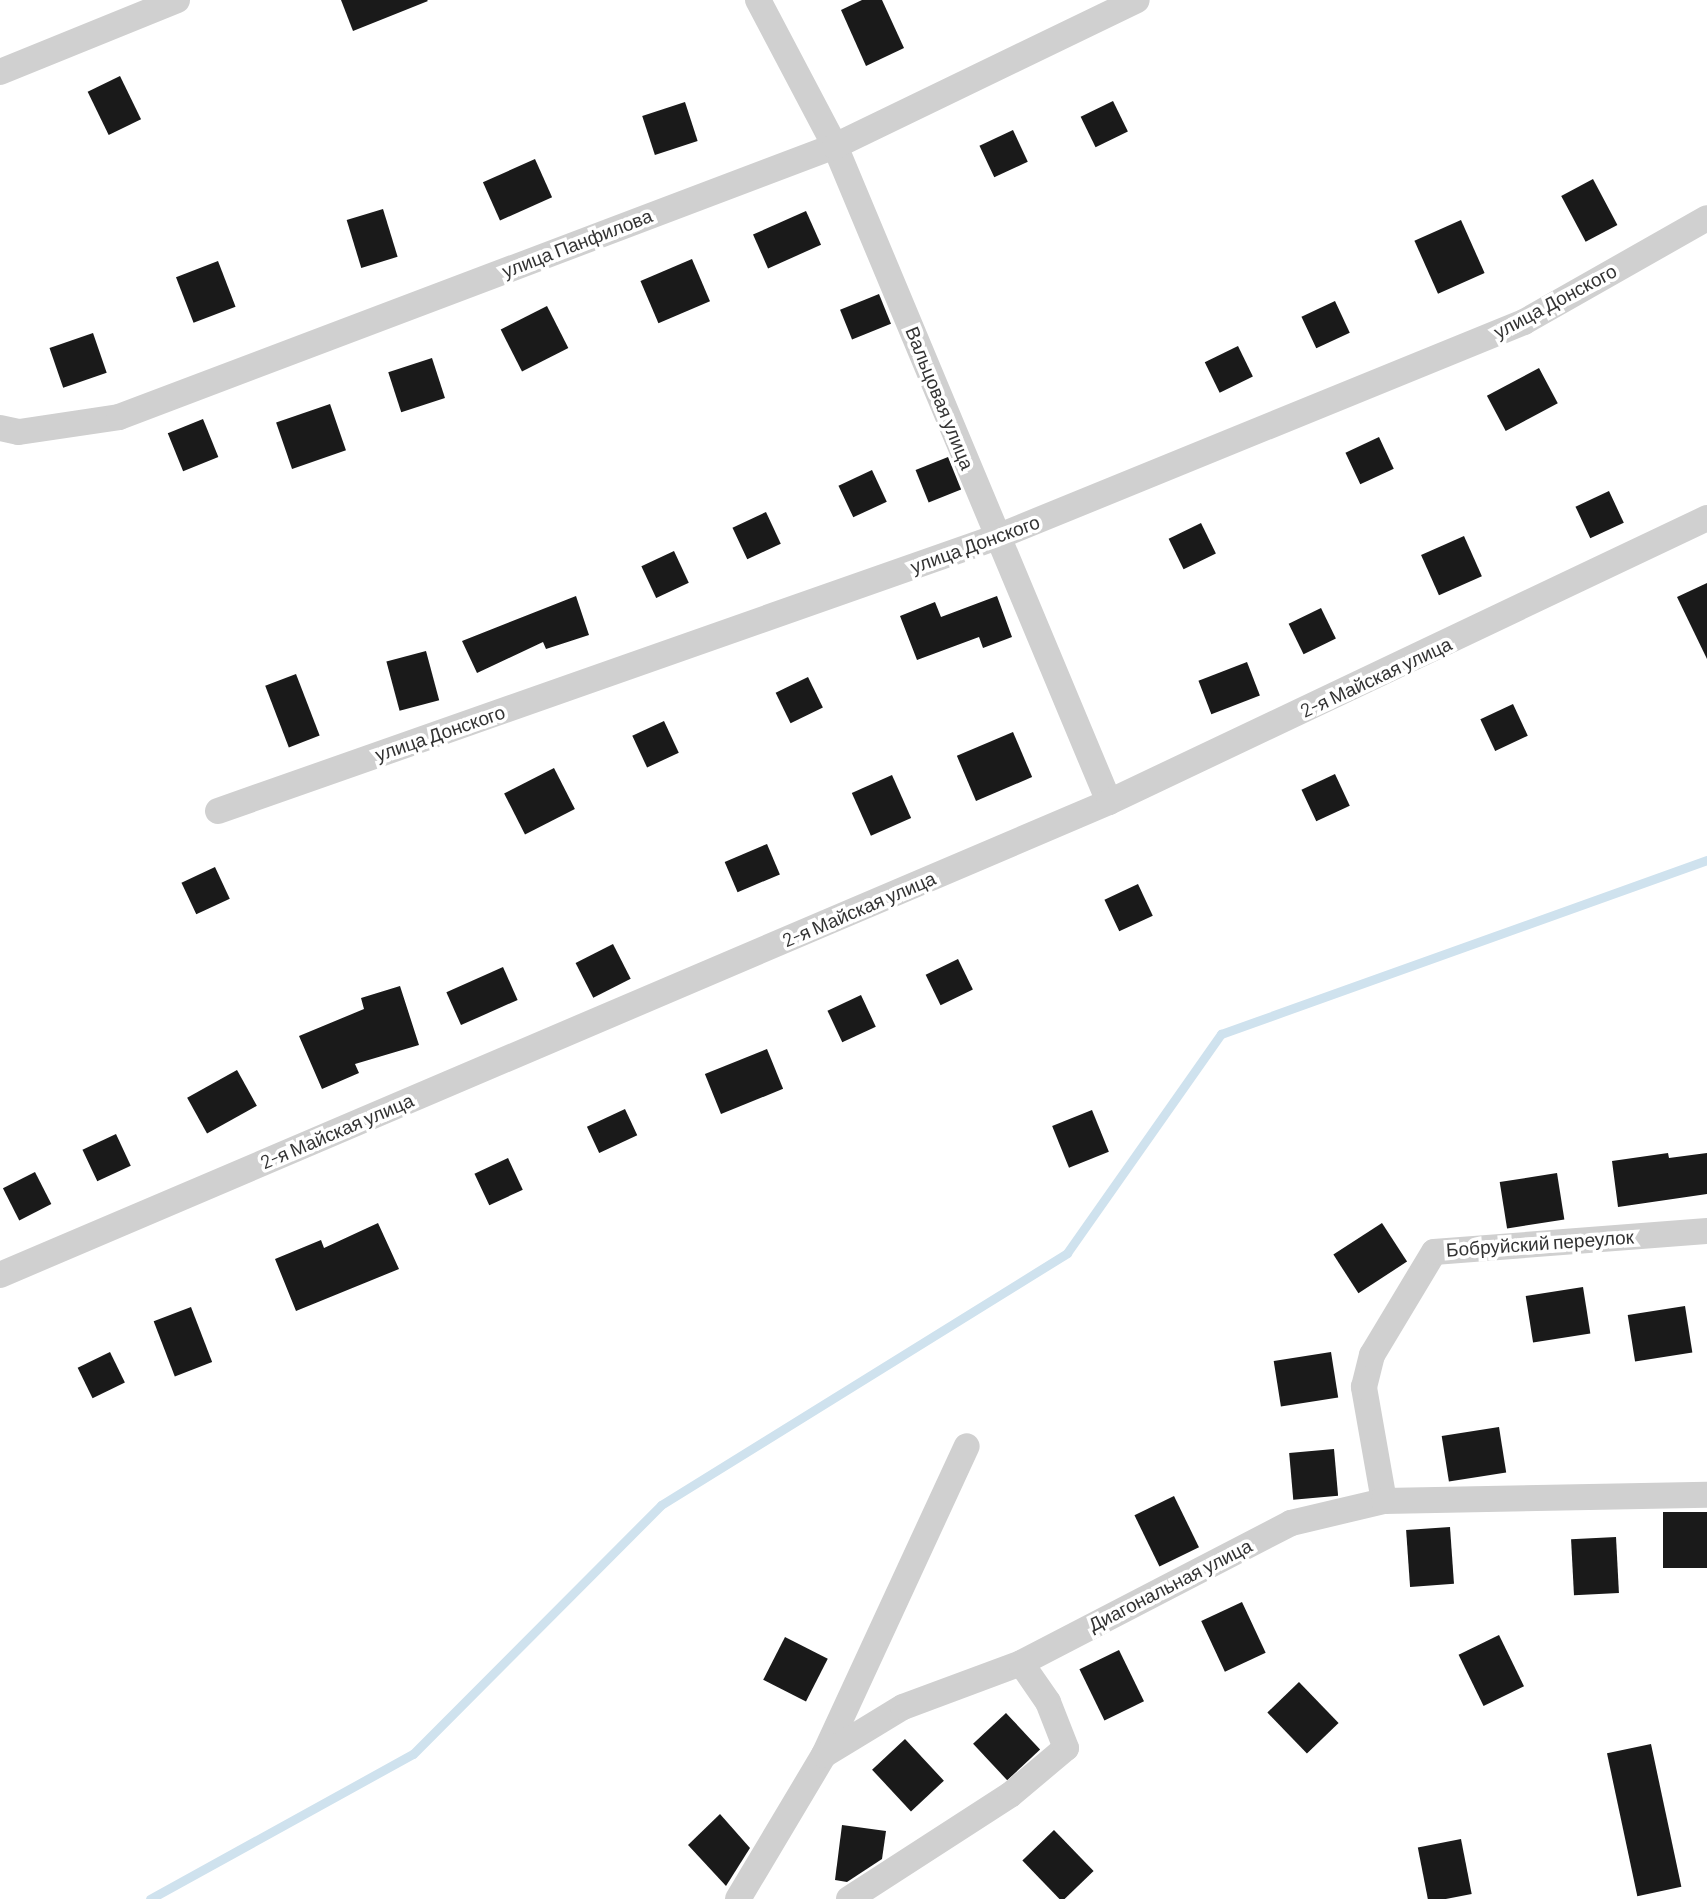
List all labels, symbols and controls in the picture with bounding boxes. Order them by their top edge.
street label: улица Панфилова [499,204,655,282]
street label: улица Донского [1490,259,1620,343]
street label: Вальцовая улица [901,323,979,473]
street label: улица Донского [907,510,1043,578]
street label: 2-я Майская улица [1297,632,1455,722]
street label: улица Донского [372,700,508,766]
street label: 2-я Майская улица [779,866,939,952]
street label: 2-я Майская улица [257,1088,417,1174]
street label: Бобруйский переулок [1445,1225,1635,1261]
street label: Диагональная улица [1084,1534,1256,1636]

